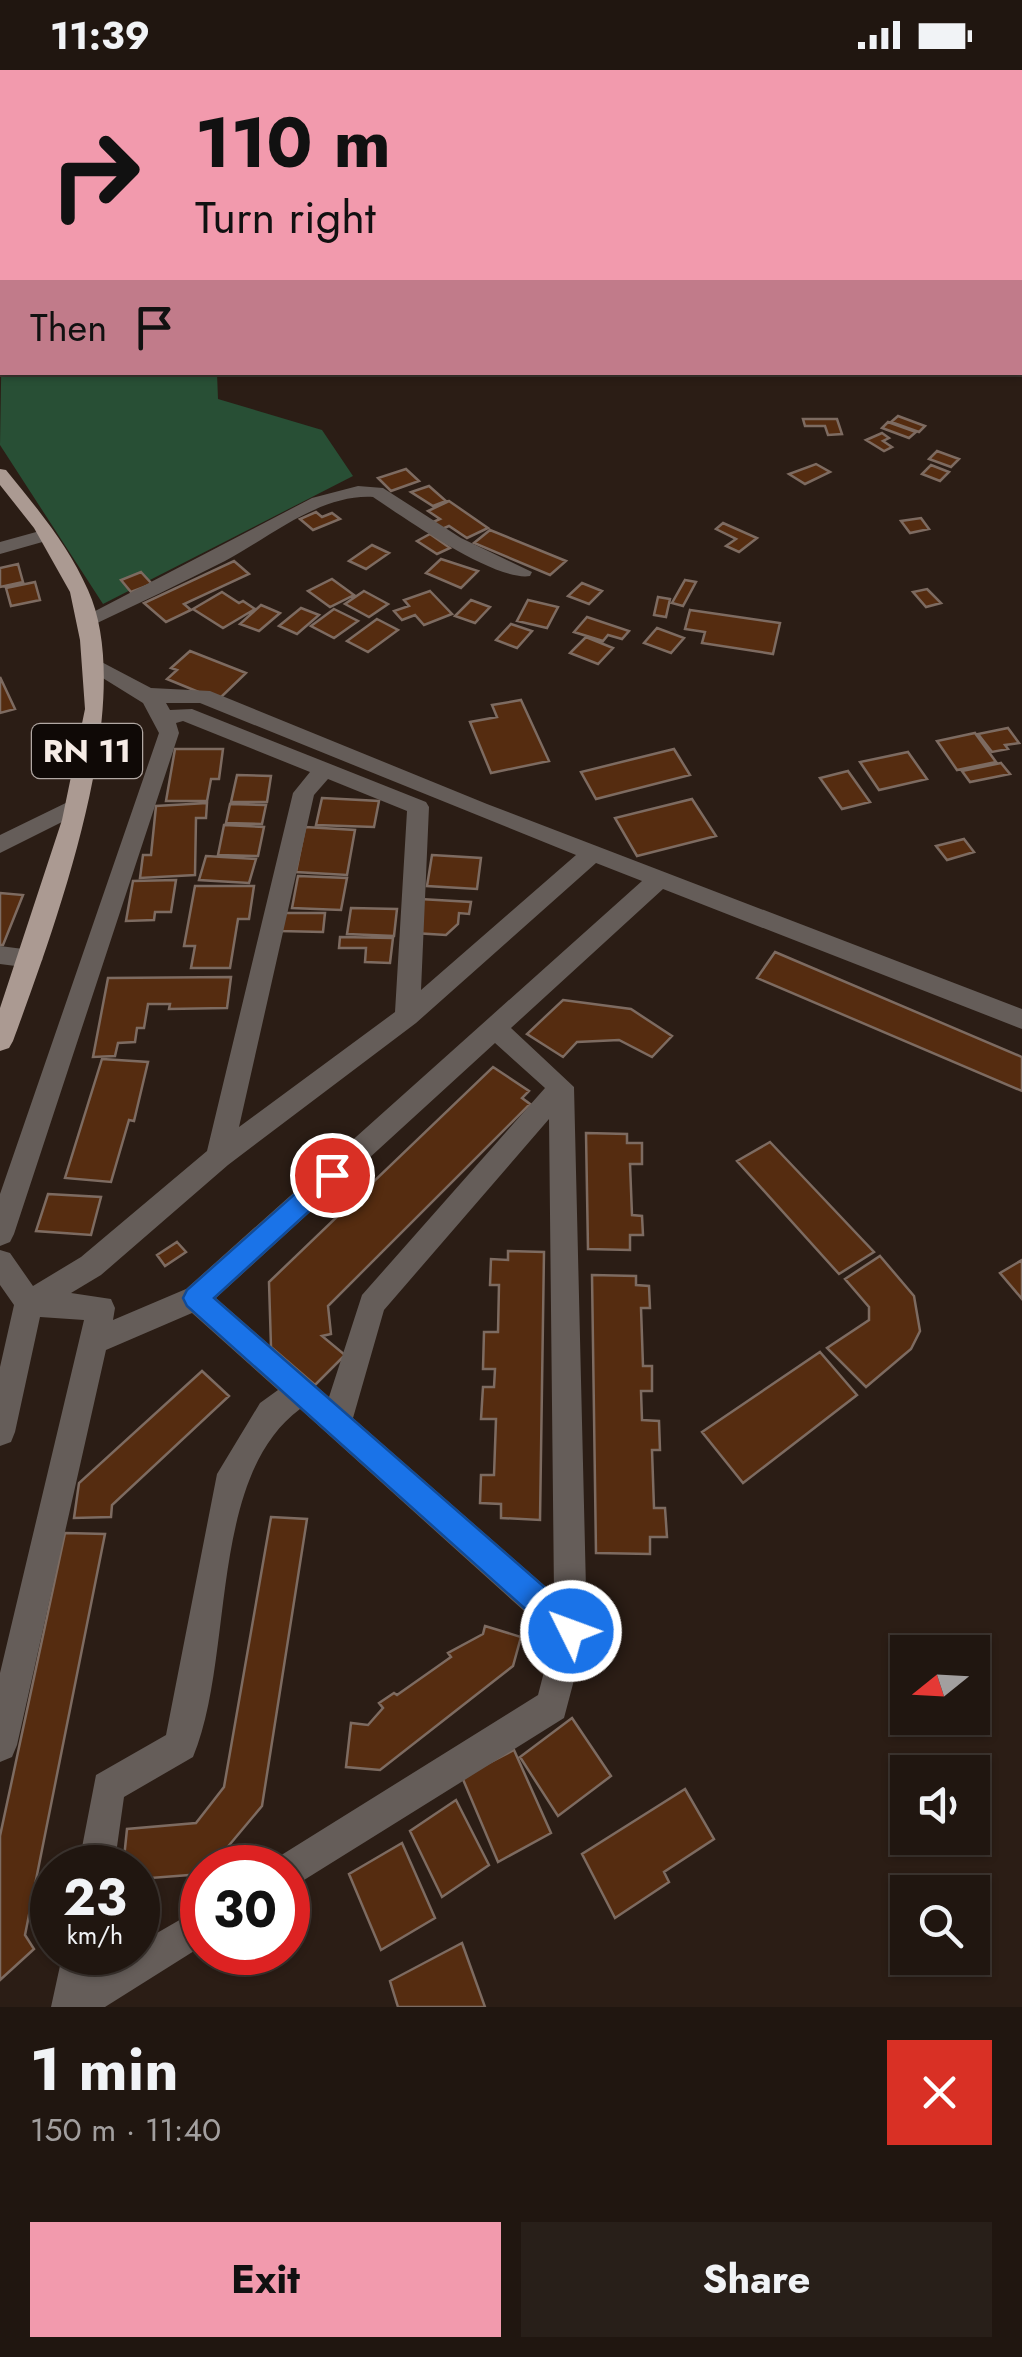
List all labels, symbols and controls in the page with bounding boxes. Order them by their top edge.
text: 11:39 [50,8,150,63]
text: 110 m [195,92,391,193]
icon: right [30,110,160,240]
text: Turn right [195,185,376,250]
text: Then [30,300,107,355]
icon: arrive [127,300,182,355]
road number: RN 11 [32,724,142,778]
pin [290,1133,375,1218]
icon: arrive [305,1148,360,1203]
position arrow [519,1579,623,1683]
north arrow [890,1635,990,1735]
map controls [890,1635,990,1975]
button: sound [890,1755,990,1855]
speed limit sign: 30 [180,1845,310,1975]
text: 23 [63,1861,127,1934]
button: search [890,1875,990,1975]
text: km/h [67,1917,123,1953]
text: 1 min [30,2026,179,2113]
button: close [887,2040,992,2145]
text: 150 m · 11:40 [30,2107,221,2153]
button: Exit [30,2222,501,2337]
button: Share [521,2222,992,2337]

